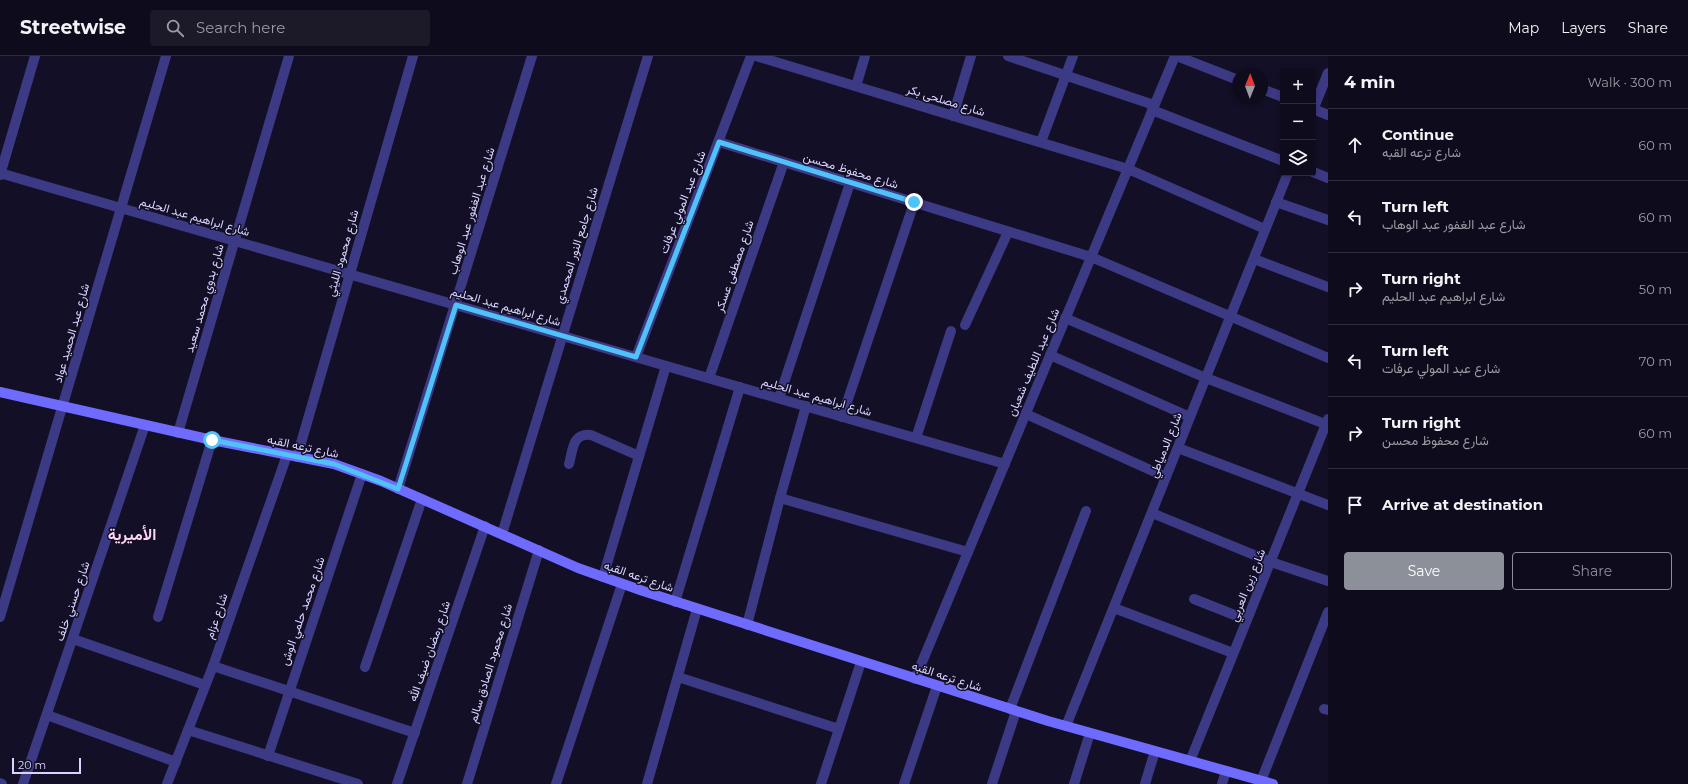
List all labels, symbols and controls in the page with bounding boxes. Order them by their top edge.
search box [150,10,430,46]
text: Streetwise [20,16,126,39]
icon: search [164,17,186,39]
text: Search here [196,18,285,37]
text: Map [1508,19,1539,37]
text: Layers [1561,19,1606,37]
text: Share [1628,19,1668,37]
north arrow [1232,68,1268,104]
map controls [1280,68,1316,176]
button: + [1280,68,1316,104]
text: 4 min [1344,72,1395,92]
text: Walk · 300 m [1587,74,1672,90]
street label: شارع مصلحى بكر [903,81,987,121]
button: − [1280,104,1316,140]
text: Continue [1382,125,1454,144]
icon: ahead [1344,134,1366,156]
text: 60 m [1638,137,1672,153]
button: layers [1280,140,1316,176]
text: شارع ترعه القبه [1382,144,1461,160]
street label: شارع عبد الغفور عبد الوهاب [444,146,499,277]
street label: شارع عبد المولي عرفات [655,148,711,257]
street label: شارع محفوظ محسن [801,148,900,193]
street label: شارع جامع النور المحمدي [551,185,604,306]
street label: شارع ابراهيم عبد الحليم [138,193,252,241]
route end [905,193,923,211]
text: Turn left [1382,197,1449,216]
icon: left [1344,206,1366,228]
street label: شارع محمود الليثي [322,208,364,299]
text: 60 m [1638,209,1672,225]
text: شارع عبد الغفور عبد الوهاب [1382,216,1525,232]
street label: شارع مصطفى عسكر [711,218,759,315]
street label: شارع بدوي محمد سعيد [181,242,230,355]
text: Turn right [1382,269,1461,288]
icon: right [1344,278,1366,300]
text: 50 m [1639,281,1672,297]
street label: شارع عبد الحميد عواد [50,282,94,385]
street label: شارع ابراهيم عبد الحليم [449,283,563,331]
text: شارع ابراهيم عبد الحليم [1382,288,1505,304]
street label: شارع عبد اللطيف شعبان [1003,306,1064,419]
text: Turn left [1382,341,1449,360]
icon: left [1344,350,1366,372]
text: 70 m [1639,353,1672,369]
text: شارع عبد المولي عرفات [1382,360,1500,376]
street label: شارع ابراهيم عبد الحليم [760,373,874,421]
street label: شارع الدمياطي [1145,410,1188,481]
text: Turn right [1382,413,1461,432]
icon: right [1344,422,1366,444]
text: 60 m [1638,425,1672,441]
route start [203,431,221,449]
street label: شارع ترعه القبه [265,431,340,463]
text: شارع محفوظ محسن [1382,432,1489,448]
icon: arrive [1344,494,1366,516]
text: Arrive at destination [1382,495,1543,514]
district label: الأميرية [108,525,156,545]
street label: شارع زين العربي [1226,546,1271,625]
button: Save [1344,552,1504,590]
button: Share [1512,552,1672,590]
street label: شارع محمد حلمي الوش [276,555,330,668]
street label: شارع ترعه القبه [601,557,676,597]
street label: شارع حسني خلف [51,559,96,644]
street label: شارع عزام [201,591,233,641]
street label: شارع رمضان ضيف الله [405,599,455,704]
street label: شارع محمود الصادق سالم [465,602,517,725]
street label: شارع ترعه القبه [909,658,984,696]
scale bar [12,756,81,775]
text: 20 m [18,758,46,772]

